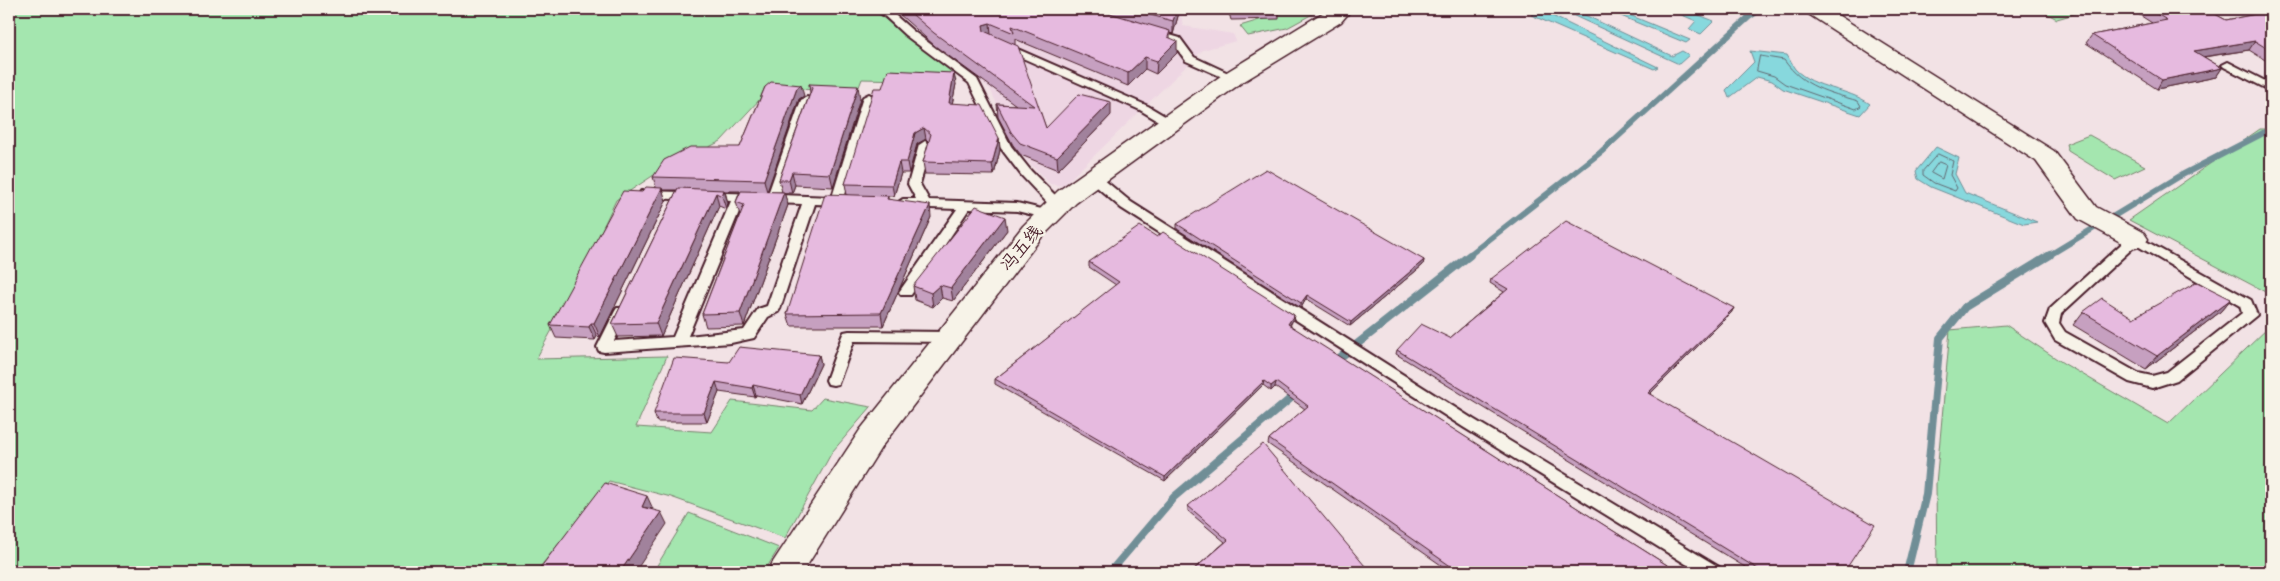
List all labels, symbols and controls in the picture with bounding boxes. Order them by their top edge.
street label: 冯五线 [994,219,1051,279]

